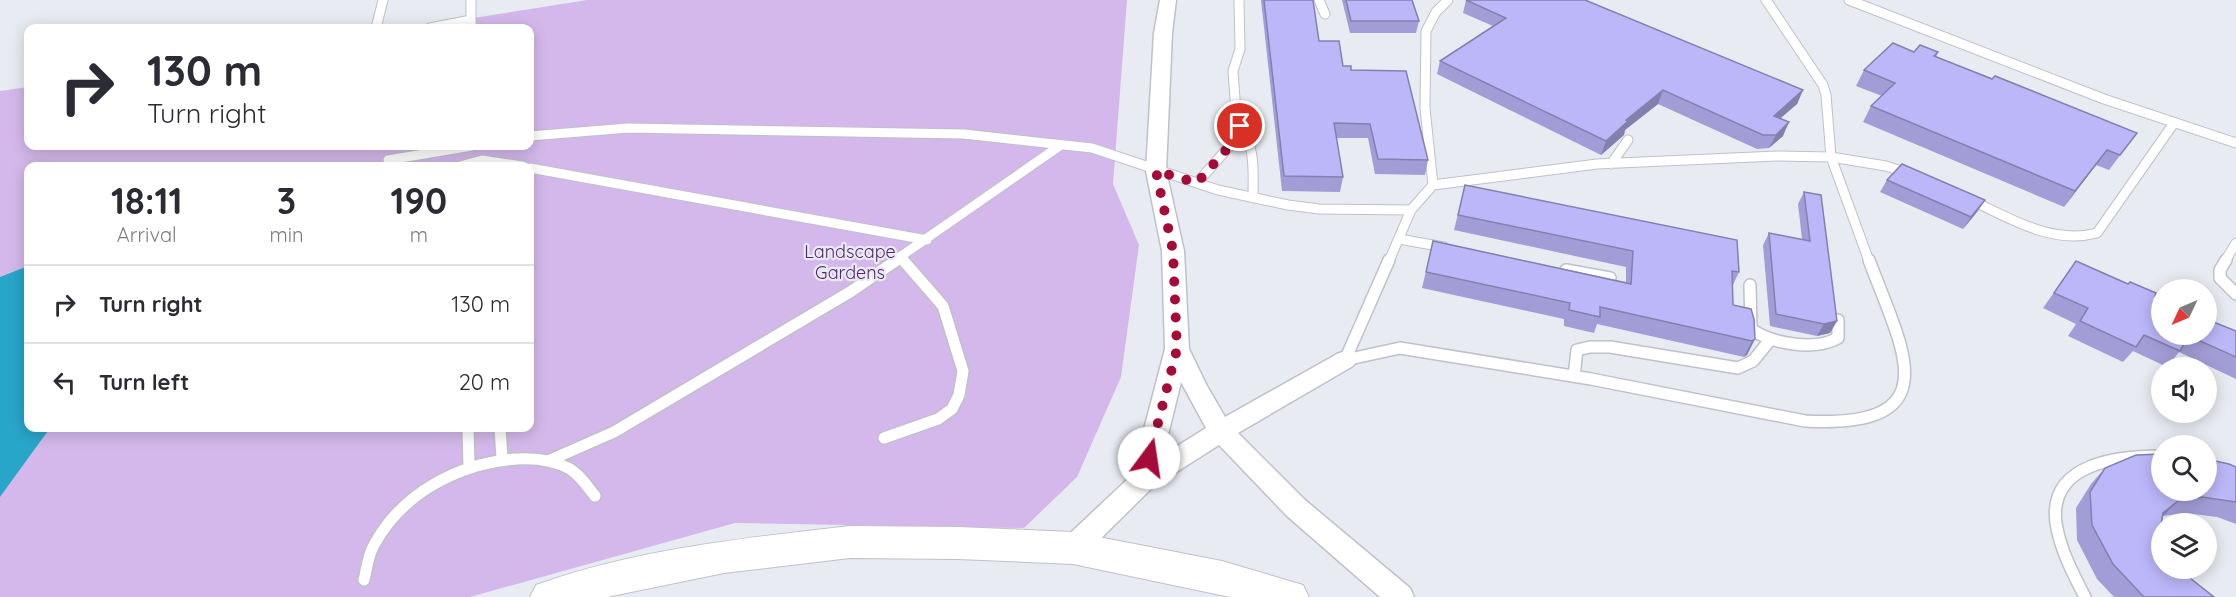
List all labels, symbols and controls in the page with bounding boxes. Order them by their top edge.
text: 130 m [147,44,262,97]
icon: right [48,48,126,126]
text: Turn right [147,96,266,130]
pin [1214,100,1265,151]
icon: arrive [1223,109,1256,142]
text: 18:11 [111,178,183,223]
text: 3 [277,178,296,223]
text: 190 [390,178,447,223]
text: Arrival [117,222,177,247]
text: min [269,222,304,247]
text: m [410,222,428,247]
park label: Landscape Gardens [804,240,896,284]
north arrow [2151,279,2217,345]
map controls [2151,279,2217,579]
icon: right [48,288,81,321]
text: Turn right [99,290,203,318]
text: 130 m [451,290,510,318]
button: sound [2151,357,2217,423]
icon: left [48,366,81,399]
text: Turn left [99,368,189,396]
text: 20 m [459,368,510,396]
position arrow [1117,426,1181,490]
button: search [2151,435,2217,501]
button: layers [2151,513,2217,579]

